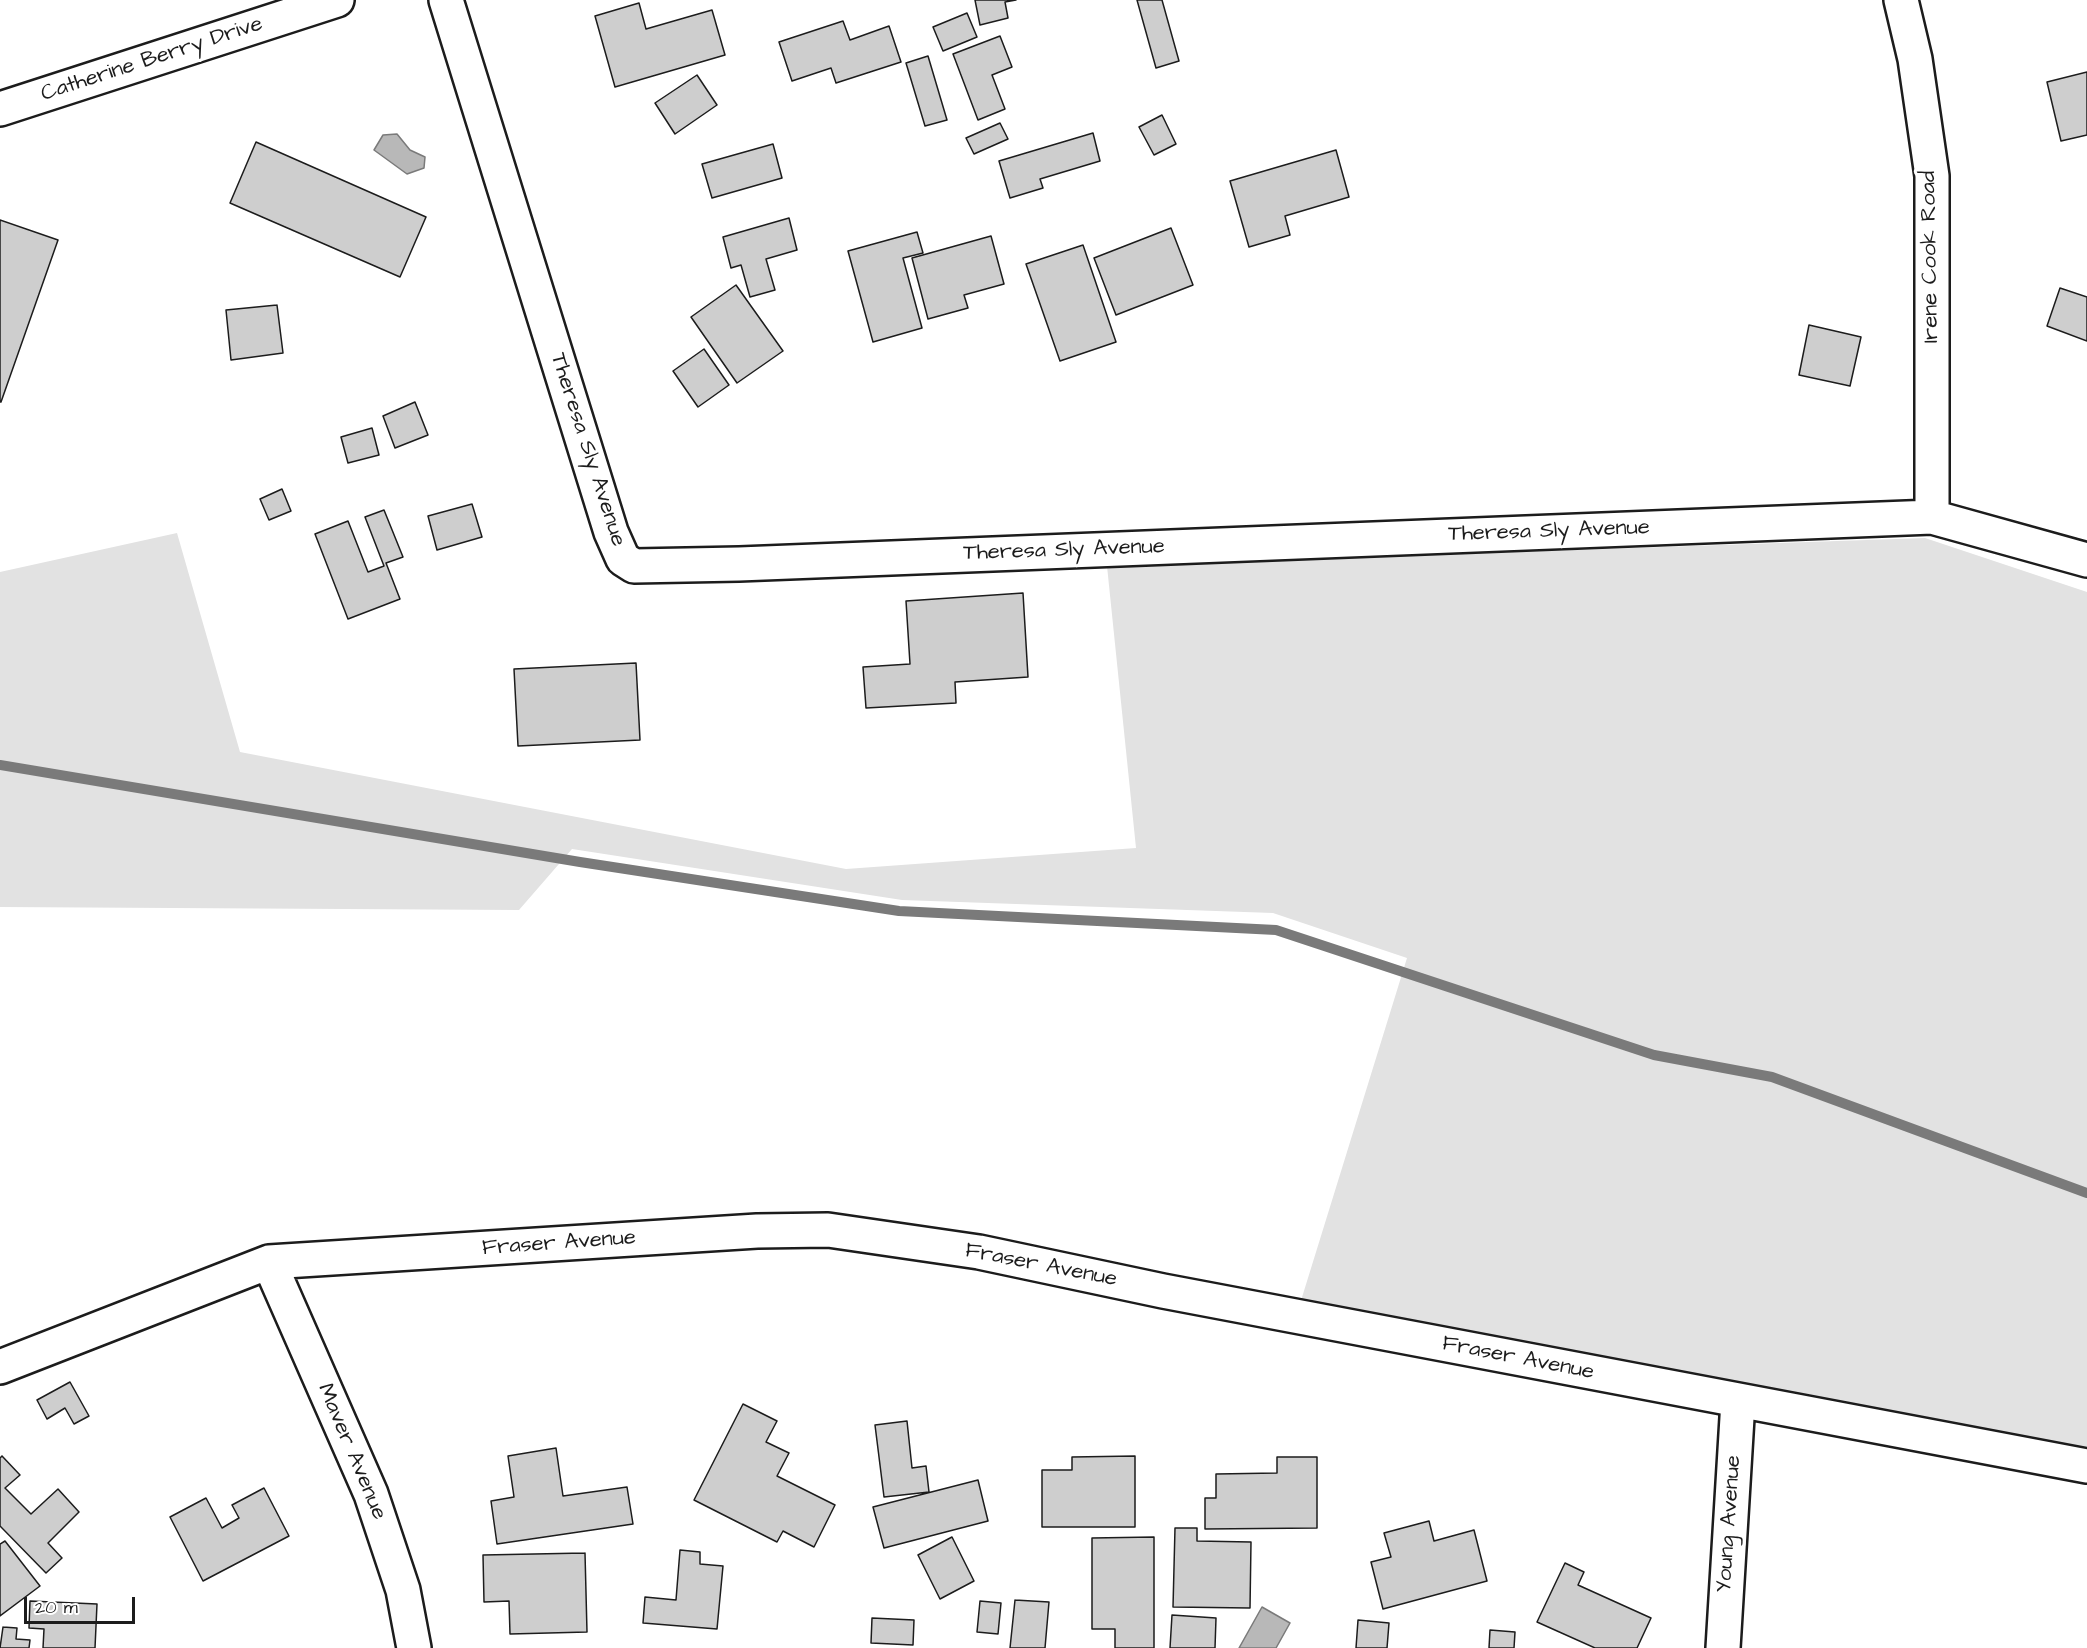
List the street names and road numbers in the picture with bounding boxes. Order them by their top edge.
street label: Catherine Berry Drive [38,12,266,108]
street label: Irene Cook Road [1916,171,1946,343]
street label: Theresa Sly Avenue [543,350,631,550]
street label: Theresa Sly Avenue [1448,515,1650,549]
street label: Theresa Sly Avenue [963,534,1165,568]
street label: Fraser Avenue [481,1225,637,1263]
street label: Fraser Avenue [963,1238,1119,1294]
street label: Fraser Avenue [1440,1331,1596,1387]
street label: Maver Avenue [310,1380,392,1524]
street label: Young Avenue [1712,1454,1748,1594]

